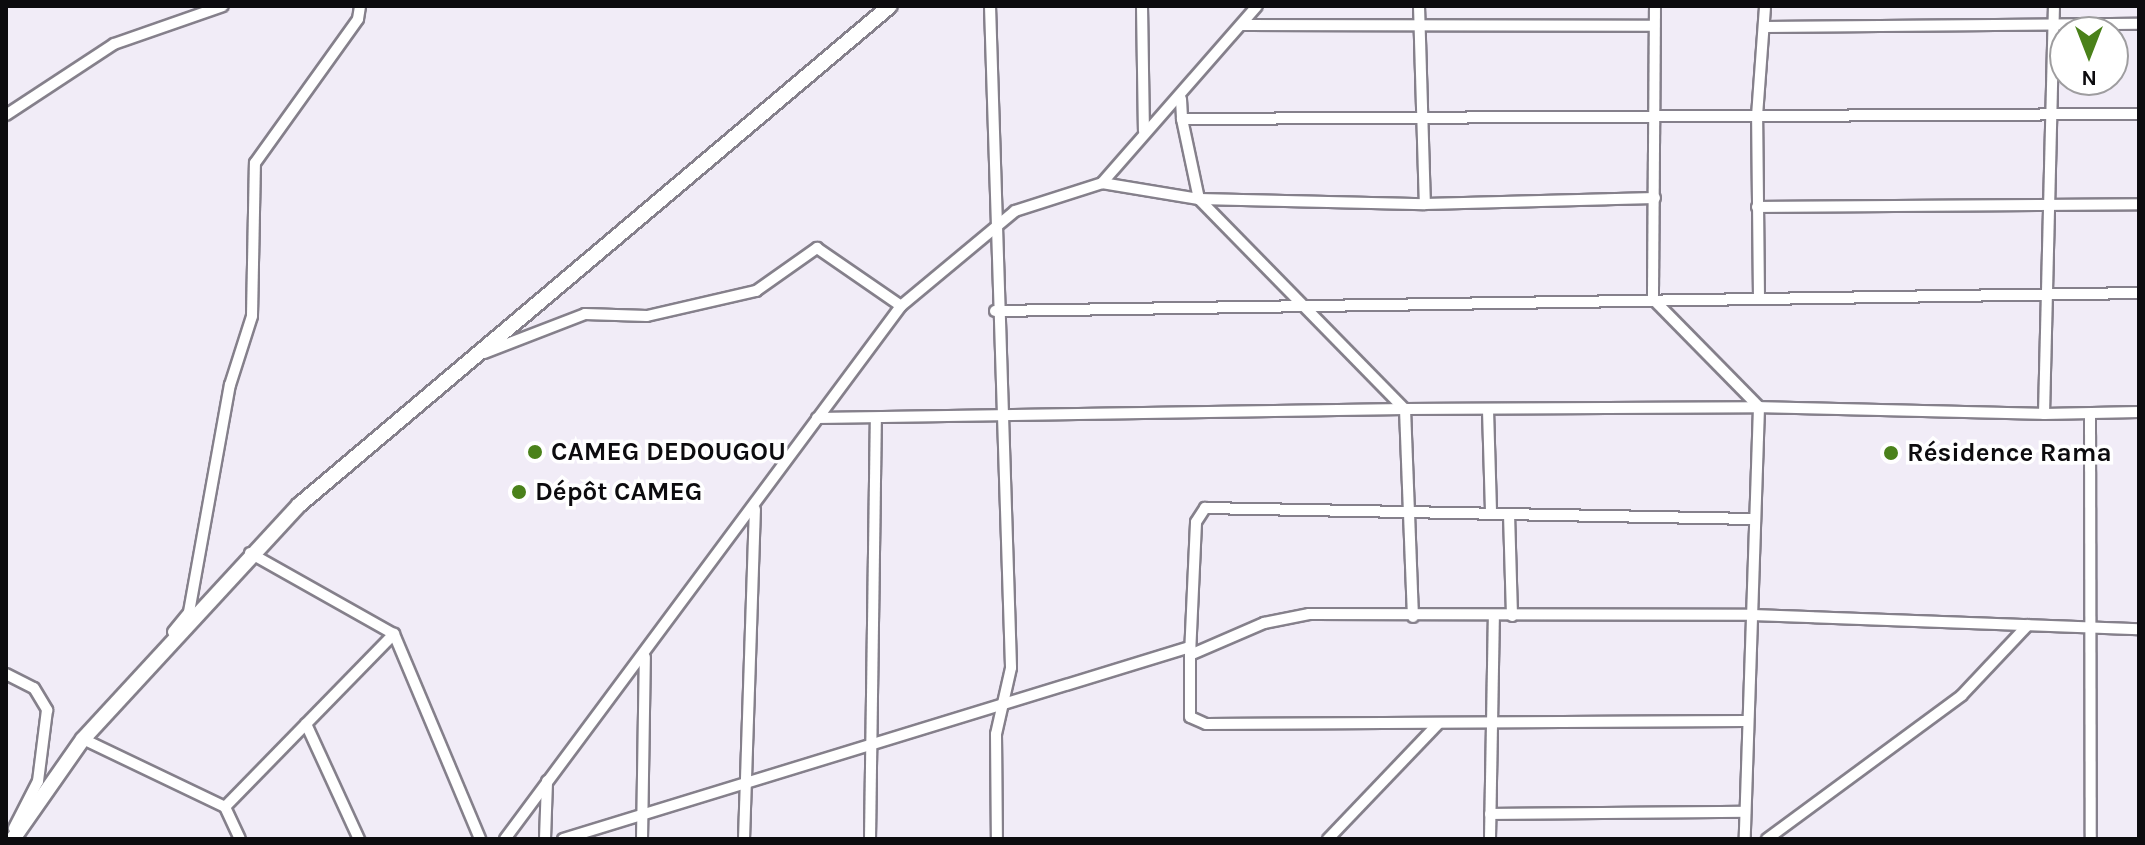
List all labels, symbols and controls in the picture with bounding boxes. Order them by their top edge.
north arrow [2049,16,2129,96]
text: N [2081,65,2097,91]
place label: CAMEG DEDOUGOU [551,436,786,468]
place label: Résidence Rama [1907,437,2112,469]
marker: CAMEG DEDOUGOU [526,443,544,461]
marker: Résidence Rama [1882,444,1900,462]
place label: Dépôt CAMEG [535,476,702,508]
marker: Dépôt CAMEG [510,483,528,501]

